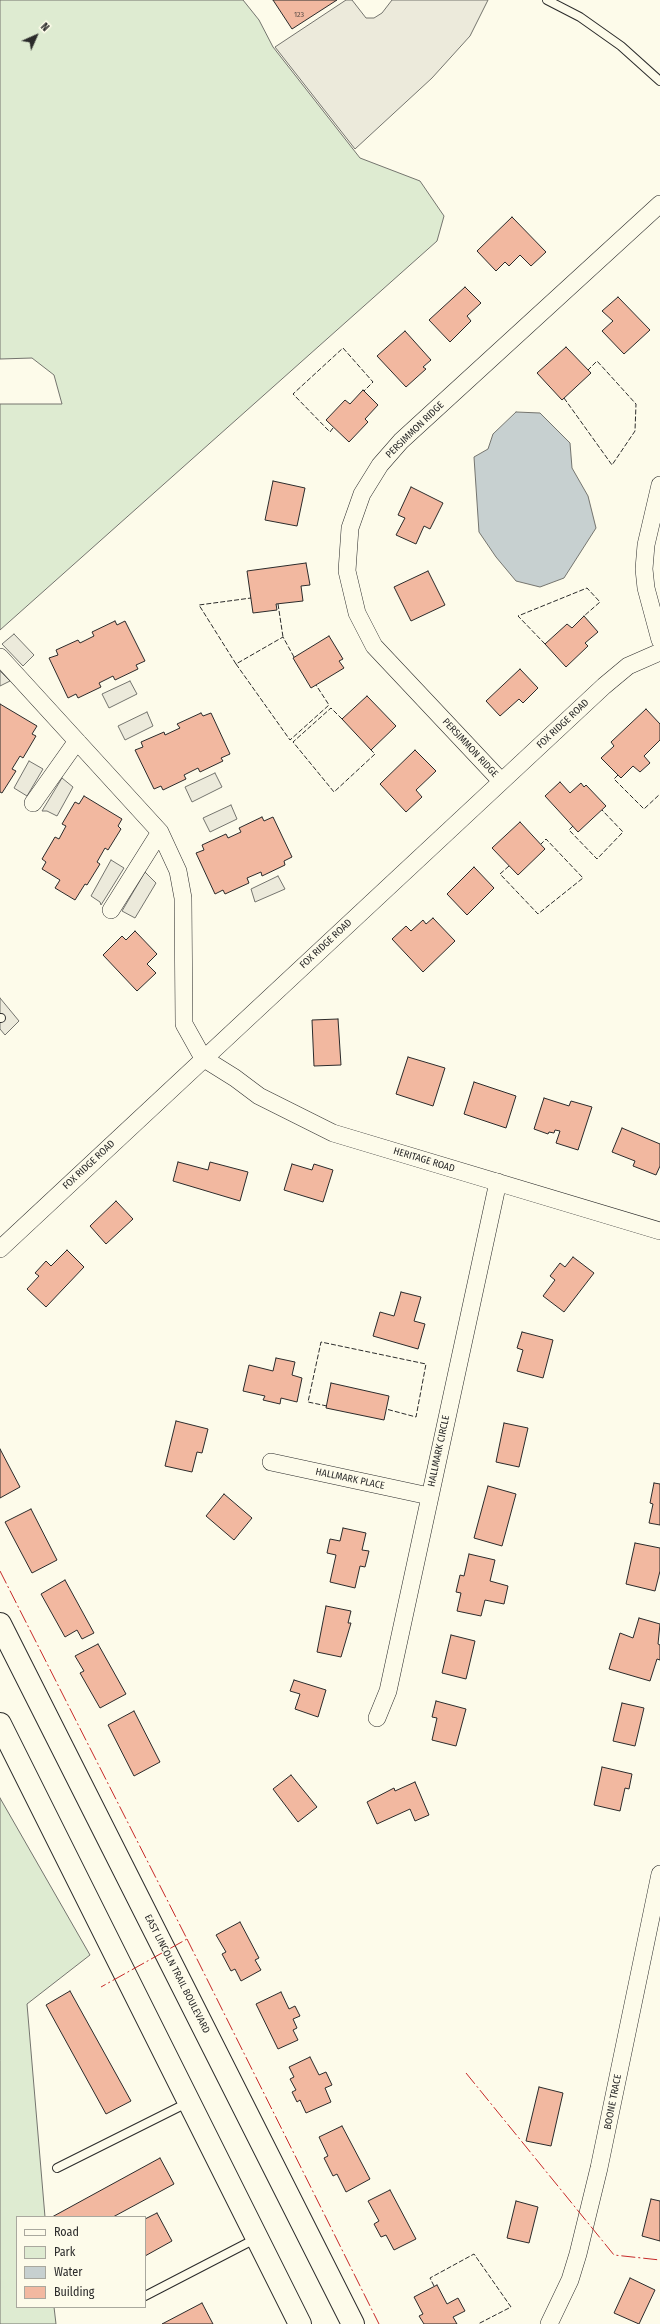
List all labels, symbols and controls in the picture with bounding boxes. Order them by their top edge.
house number: 123 [294,10,304,20]
north arrow [16,16,56,56]
text: N [38,20,52,34]
street label: PERSIMMON RIDGE [383,399,447,461]
street label: FOX RIDGE ROAD [534,697,592,751]
street label: PERSIMMON RIDGE [440,716,500,780]
street label: FOX RIDGE ROAD [297,917,355,971]
street label: FOX RIDGE ROAD [60,1138,118,1192]
street label: HERITAGE ROAD [392,1145,456,1175]
street label: HALLMARK CIRCLE [426,1414,452,1488]
street label: HALLMARK PLACE [314,1466,386,1492]
street label: EAST LINCOLN TRAIL BOULEVARD [142,1913,212,2035]
street label: BOONE TRACE [602,2073,624,2131]
legend [16,2216,146,2308]
text: Road [54,2225,79,2239]
text: Park [54,2245,75,2259]
text: Water [54,2265,82,2279]
text: Building [54,2285,94,2299]

